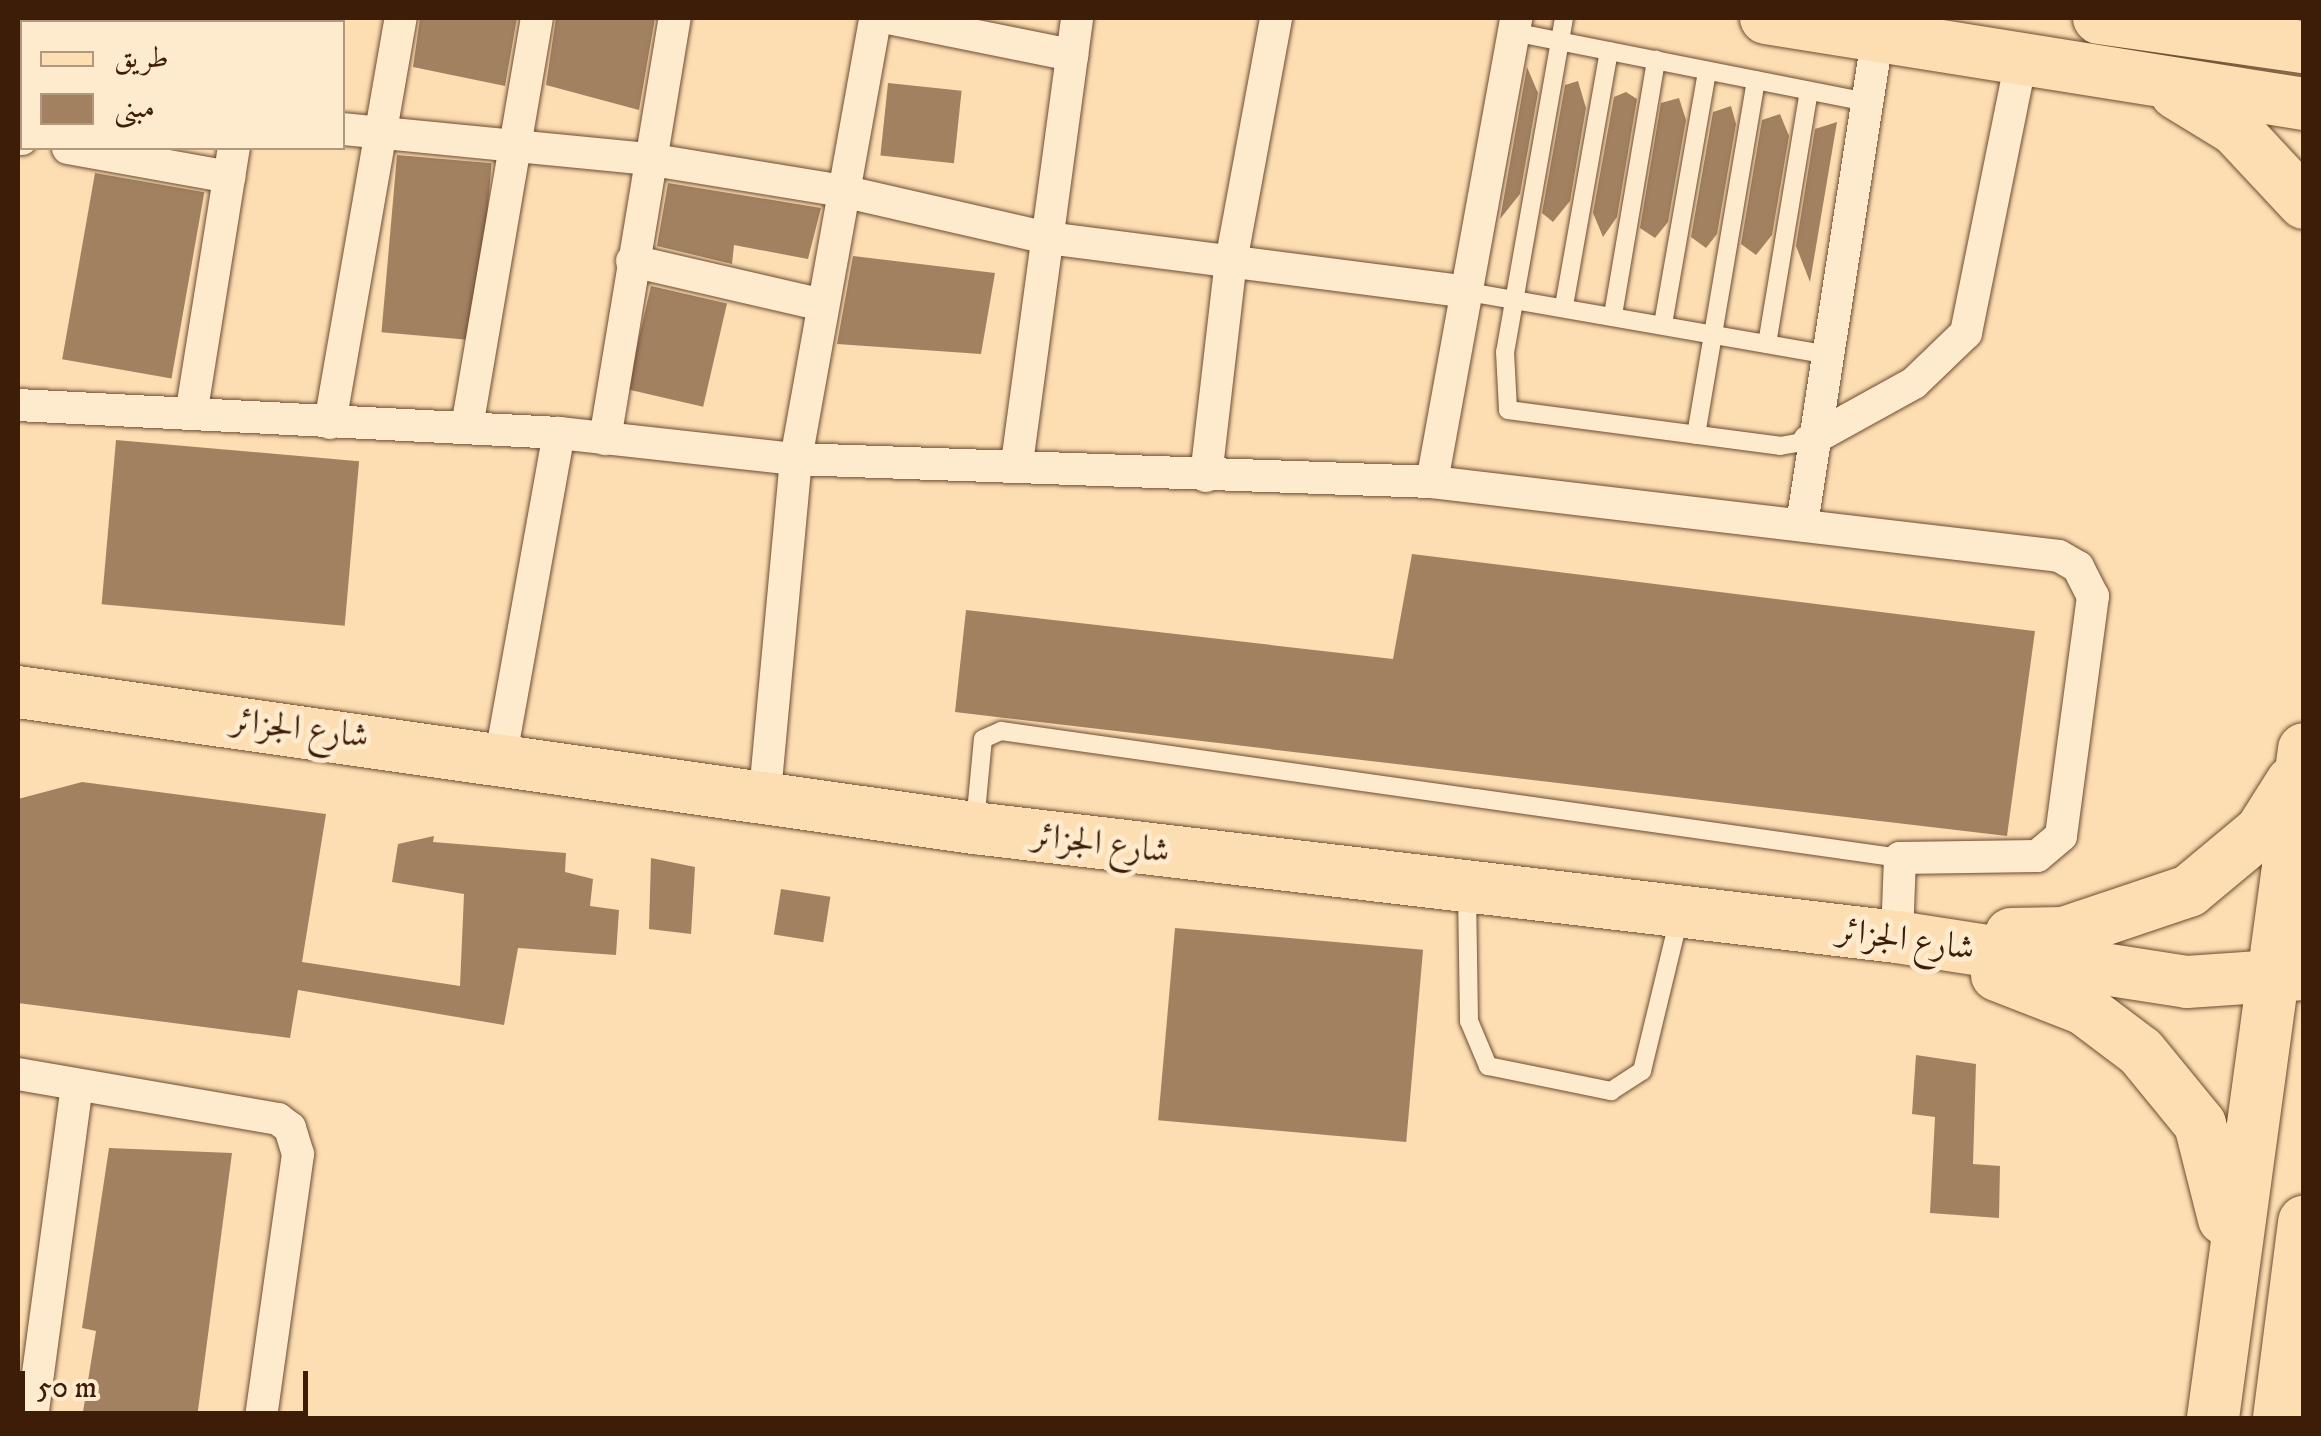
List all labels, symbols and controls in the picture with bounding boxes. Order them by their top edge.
legend [20,20,345,150]
text: طريق [114,40,169,77]
text: مبنى [114,90,155,127]
street label: شارع الجزائر [229,700,371,758]
street label: شارع الجزائر [1030,815,1172,873]
street label: شارع الجزائر [1835,910,1977,970]
scale bar [25,1351,312,1413]
text: 50 m [37,1370,97,1407]

